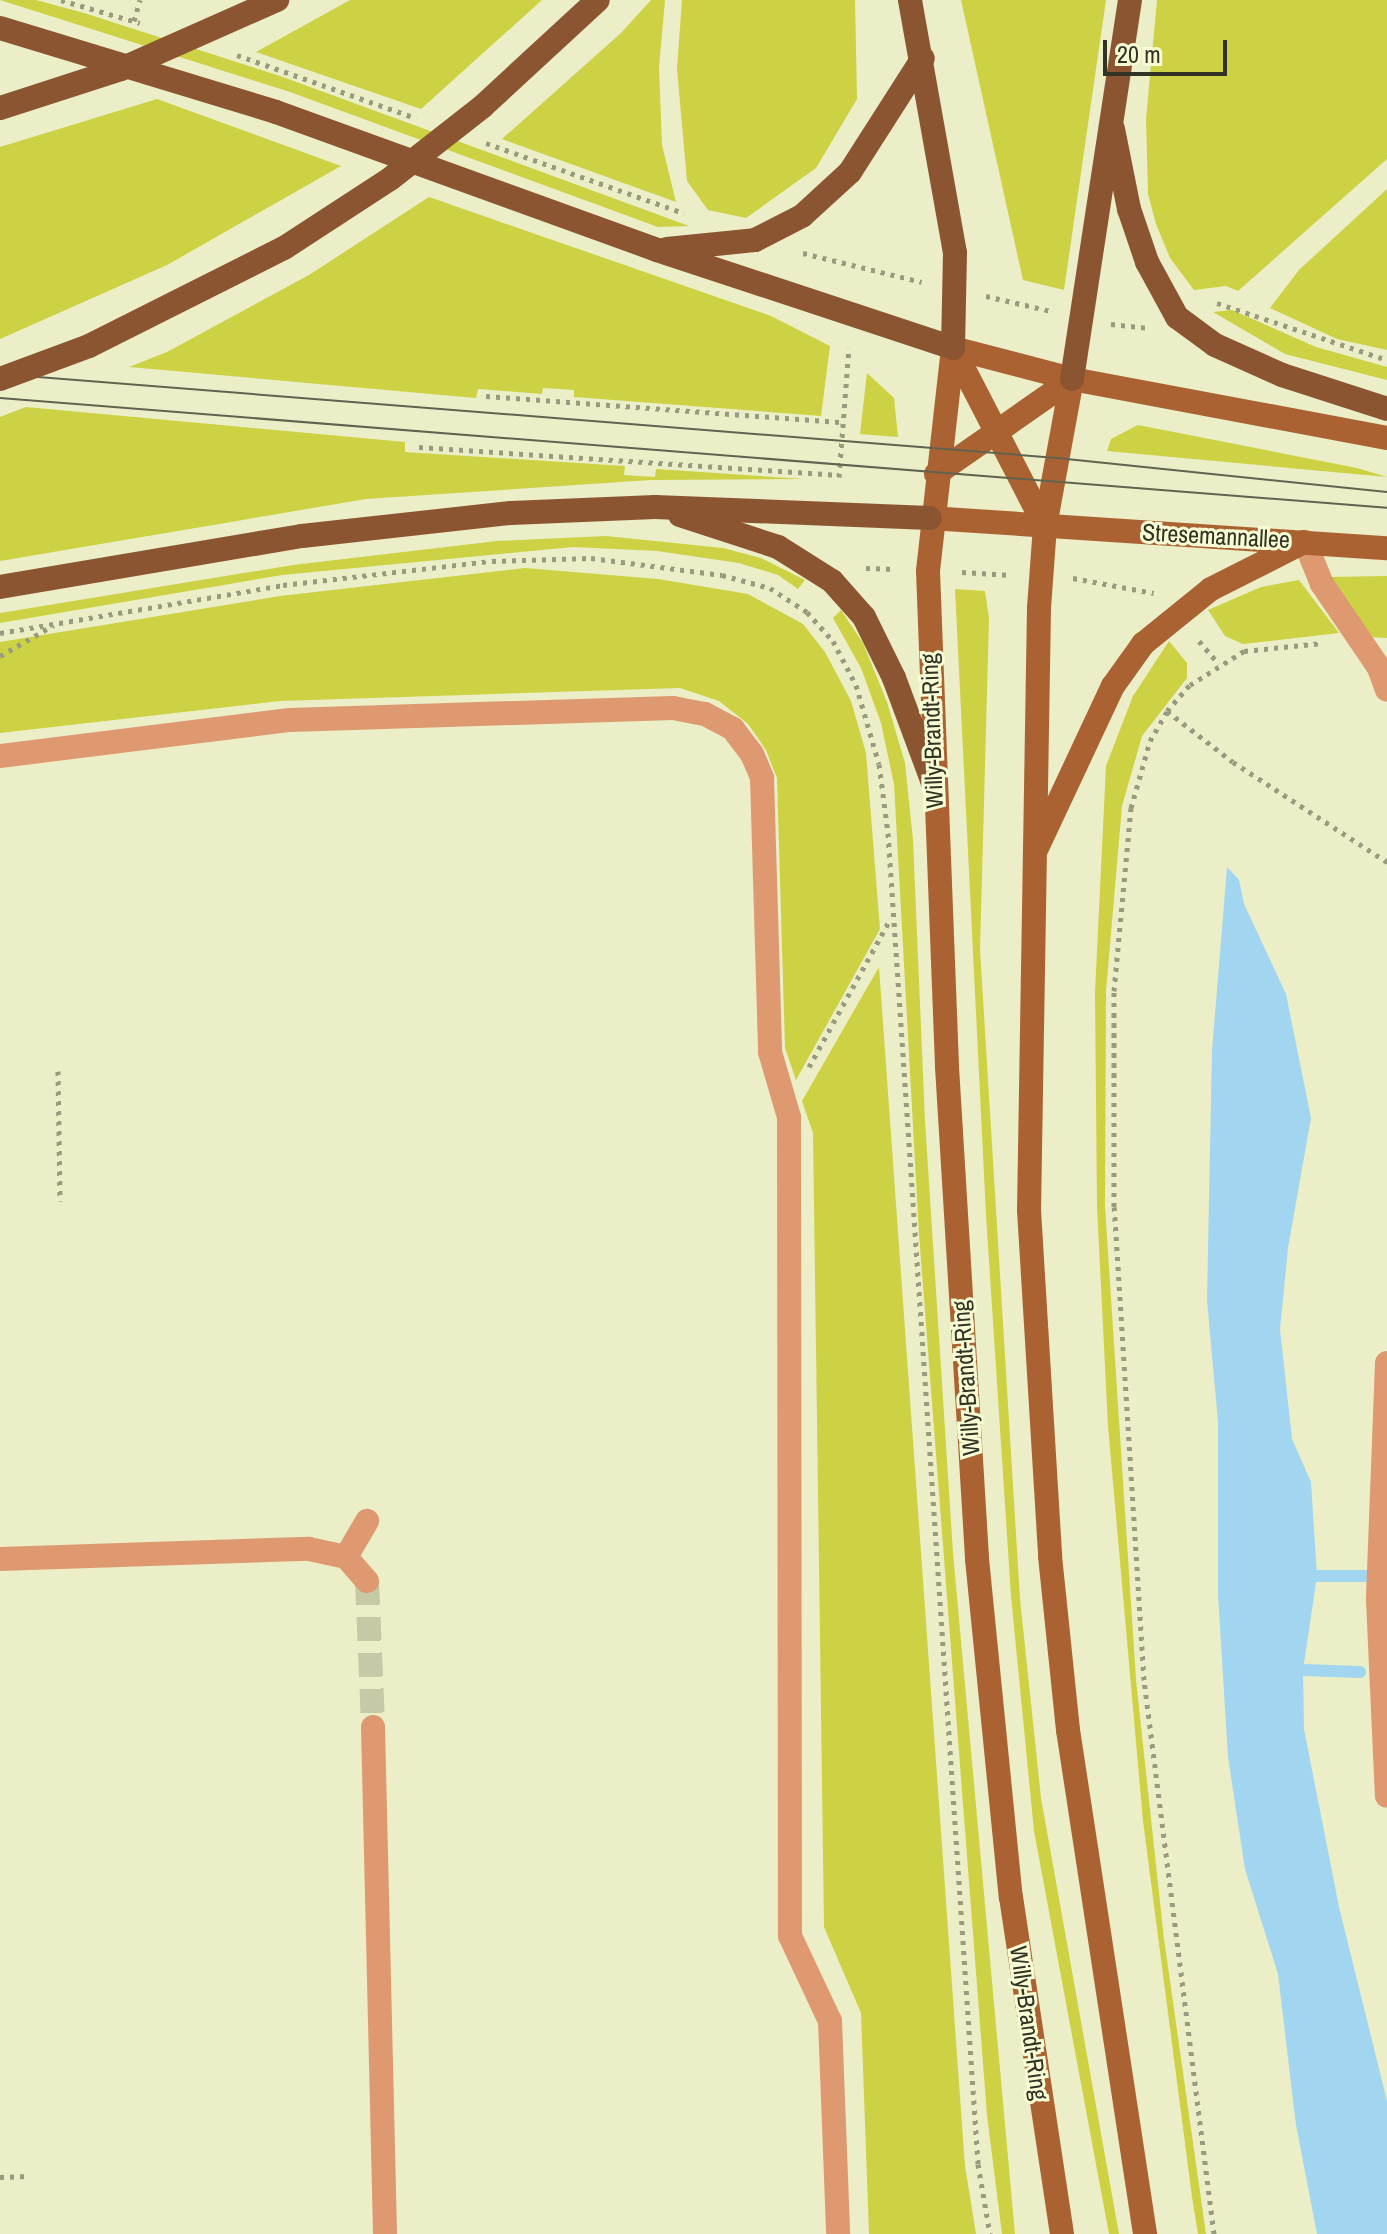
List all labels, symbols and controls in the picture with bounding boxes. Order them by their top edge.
scale bar [1107,24,1231,74]
text: 20 m [1117,38,1161,70]
street label: Stresemannallee [1142,518,1290,554]
street label: Willy-Brandt-Ring [915,653,949,809]
street label: Willy-Brandt-Ring [946,1300,986,1456]
street label: Willy-Brandt-Ring [1004,1944,1054,2102]

